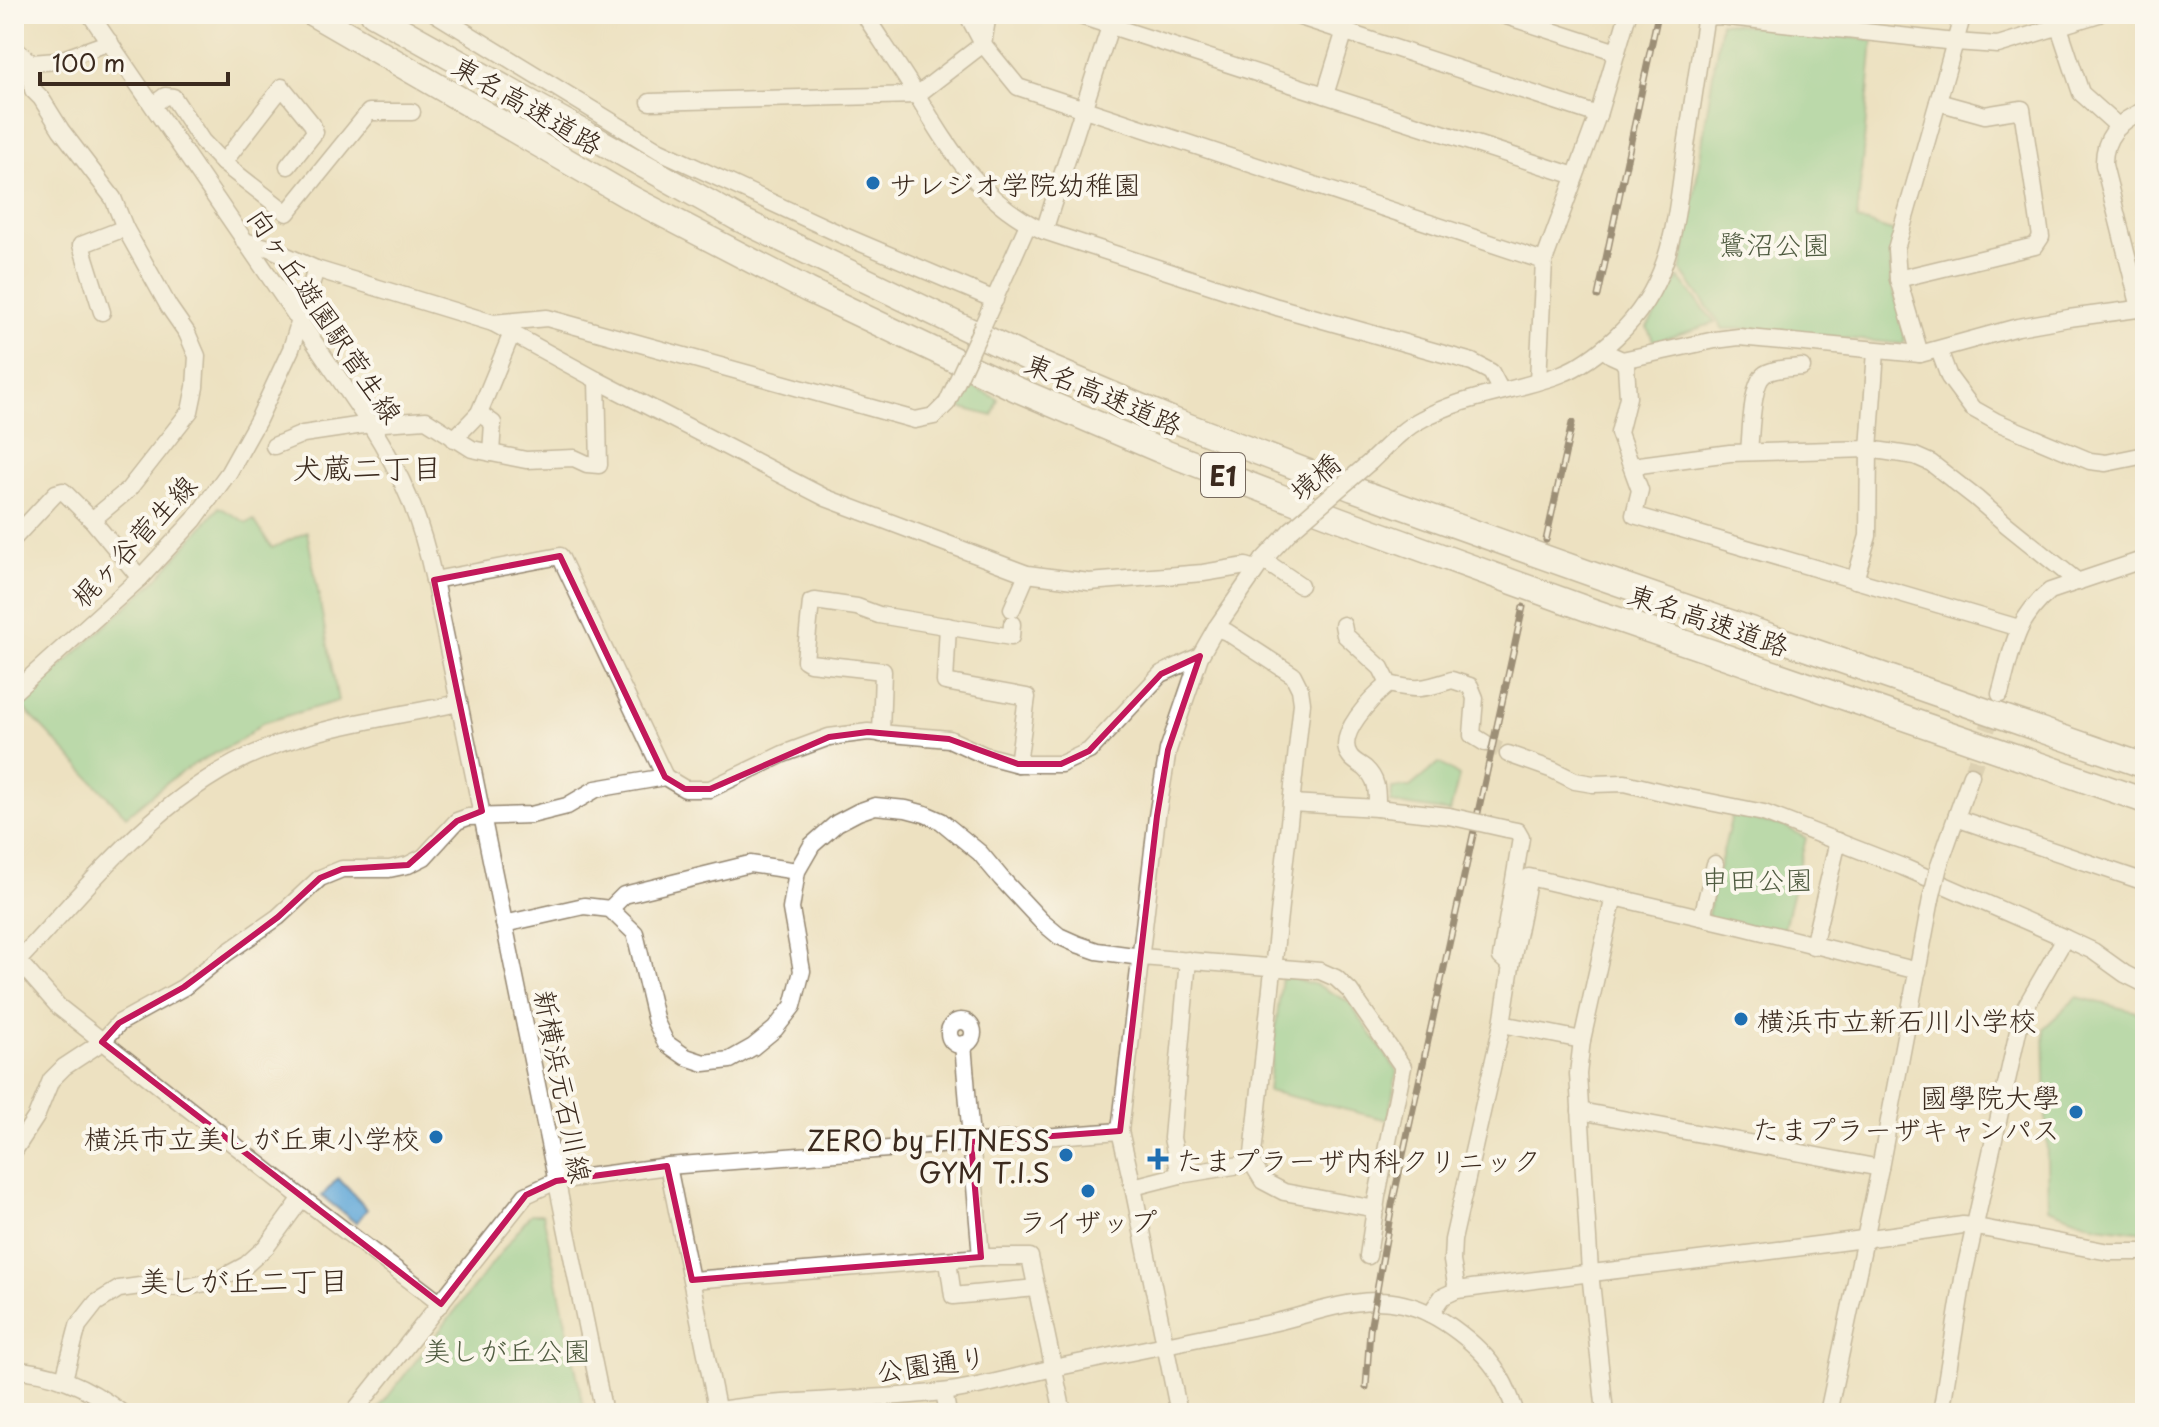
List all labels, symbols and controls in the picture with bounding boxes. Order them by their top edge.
scale bar [40,36,228,86]
street label: 東名高速道路 [444,43,612,165]
text: 100 m [52,44,125,80]
place label: サレジオ学院幼稚園 [889,162,1141,205]
marker: サレジオ学院幼稚園 [864,174,882,192]
street label: 向ヶ丘遊園駅菅生線 [238,199,414,431]
park label: 鷺沼公園 [1718,222,1830,265]
street label: 東名高速道路 [1018,340,1190,446]
street label: 境橋 [1279,441,1349,511]
district label: 犬蔵二丁目 [292,444,442,489]
road number: E1 [1201,453,1245,497]
street label: 梶ヶ谷菅生線 [60,464,206,616]
street label: 東名高速道路 [1623,571,1795,667]
park label: 申田公園 [1701,857,1813,900]
street label: 新横浜元石川線 [524,986,604,1186]
place label: 横浜市立新石川小学校 [1757,998,2037,1041]
marker: 横浜市立新石川小学校 [1732,1010,1750,1028]
place label: 國學院大學 たまプラーザキャンパス [1752,1075,2060,1150]
marker: 國學院大學 たまプラーザキャンパス [2067,1103,2085,1121]
place label: 横浜市立美しが丘東小学校 [84,1116,420,1159]
place label: ZERO by FITNESS GYM T.I.S [807,1118,1050,1193]
marker: 横浜市立美しが丘東小学校 [427,1128,445,1146]
place label: たまプラーザ内科クリニック [1176,1138,1541,1181]
marker: ZERO by FITNESS GYM T.I.S [1057,1146,1075,1164]
marker: たまプラーザ内科クリニック [1147,1148,1169,1170]
marker: ライザップ [1079,1182,1097,1200]
place label: ライザップ [1019,1199,1157,1242]
district label: 美しが丘二丁目 [139,1257,349,1302]
park label: 美しが丘公園 [423,1328,591,1371]
street label: 公園通り [873,1334,989,1392]

